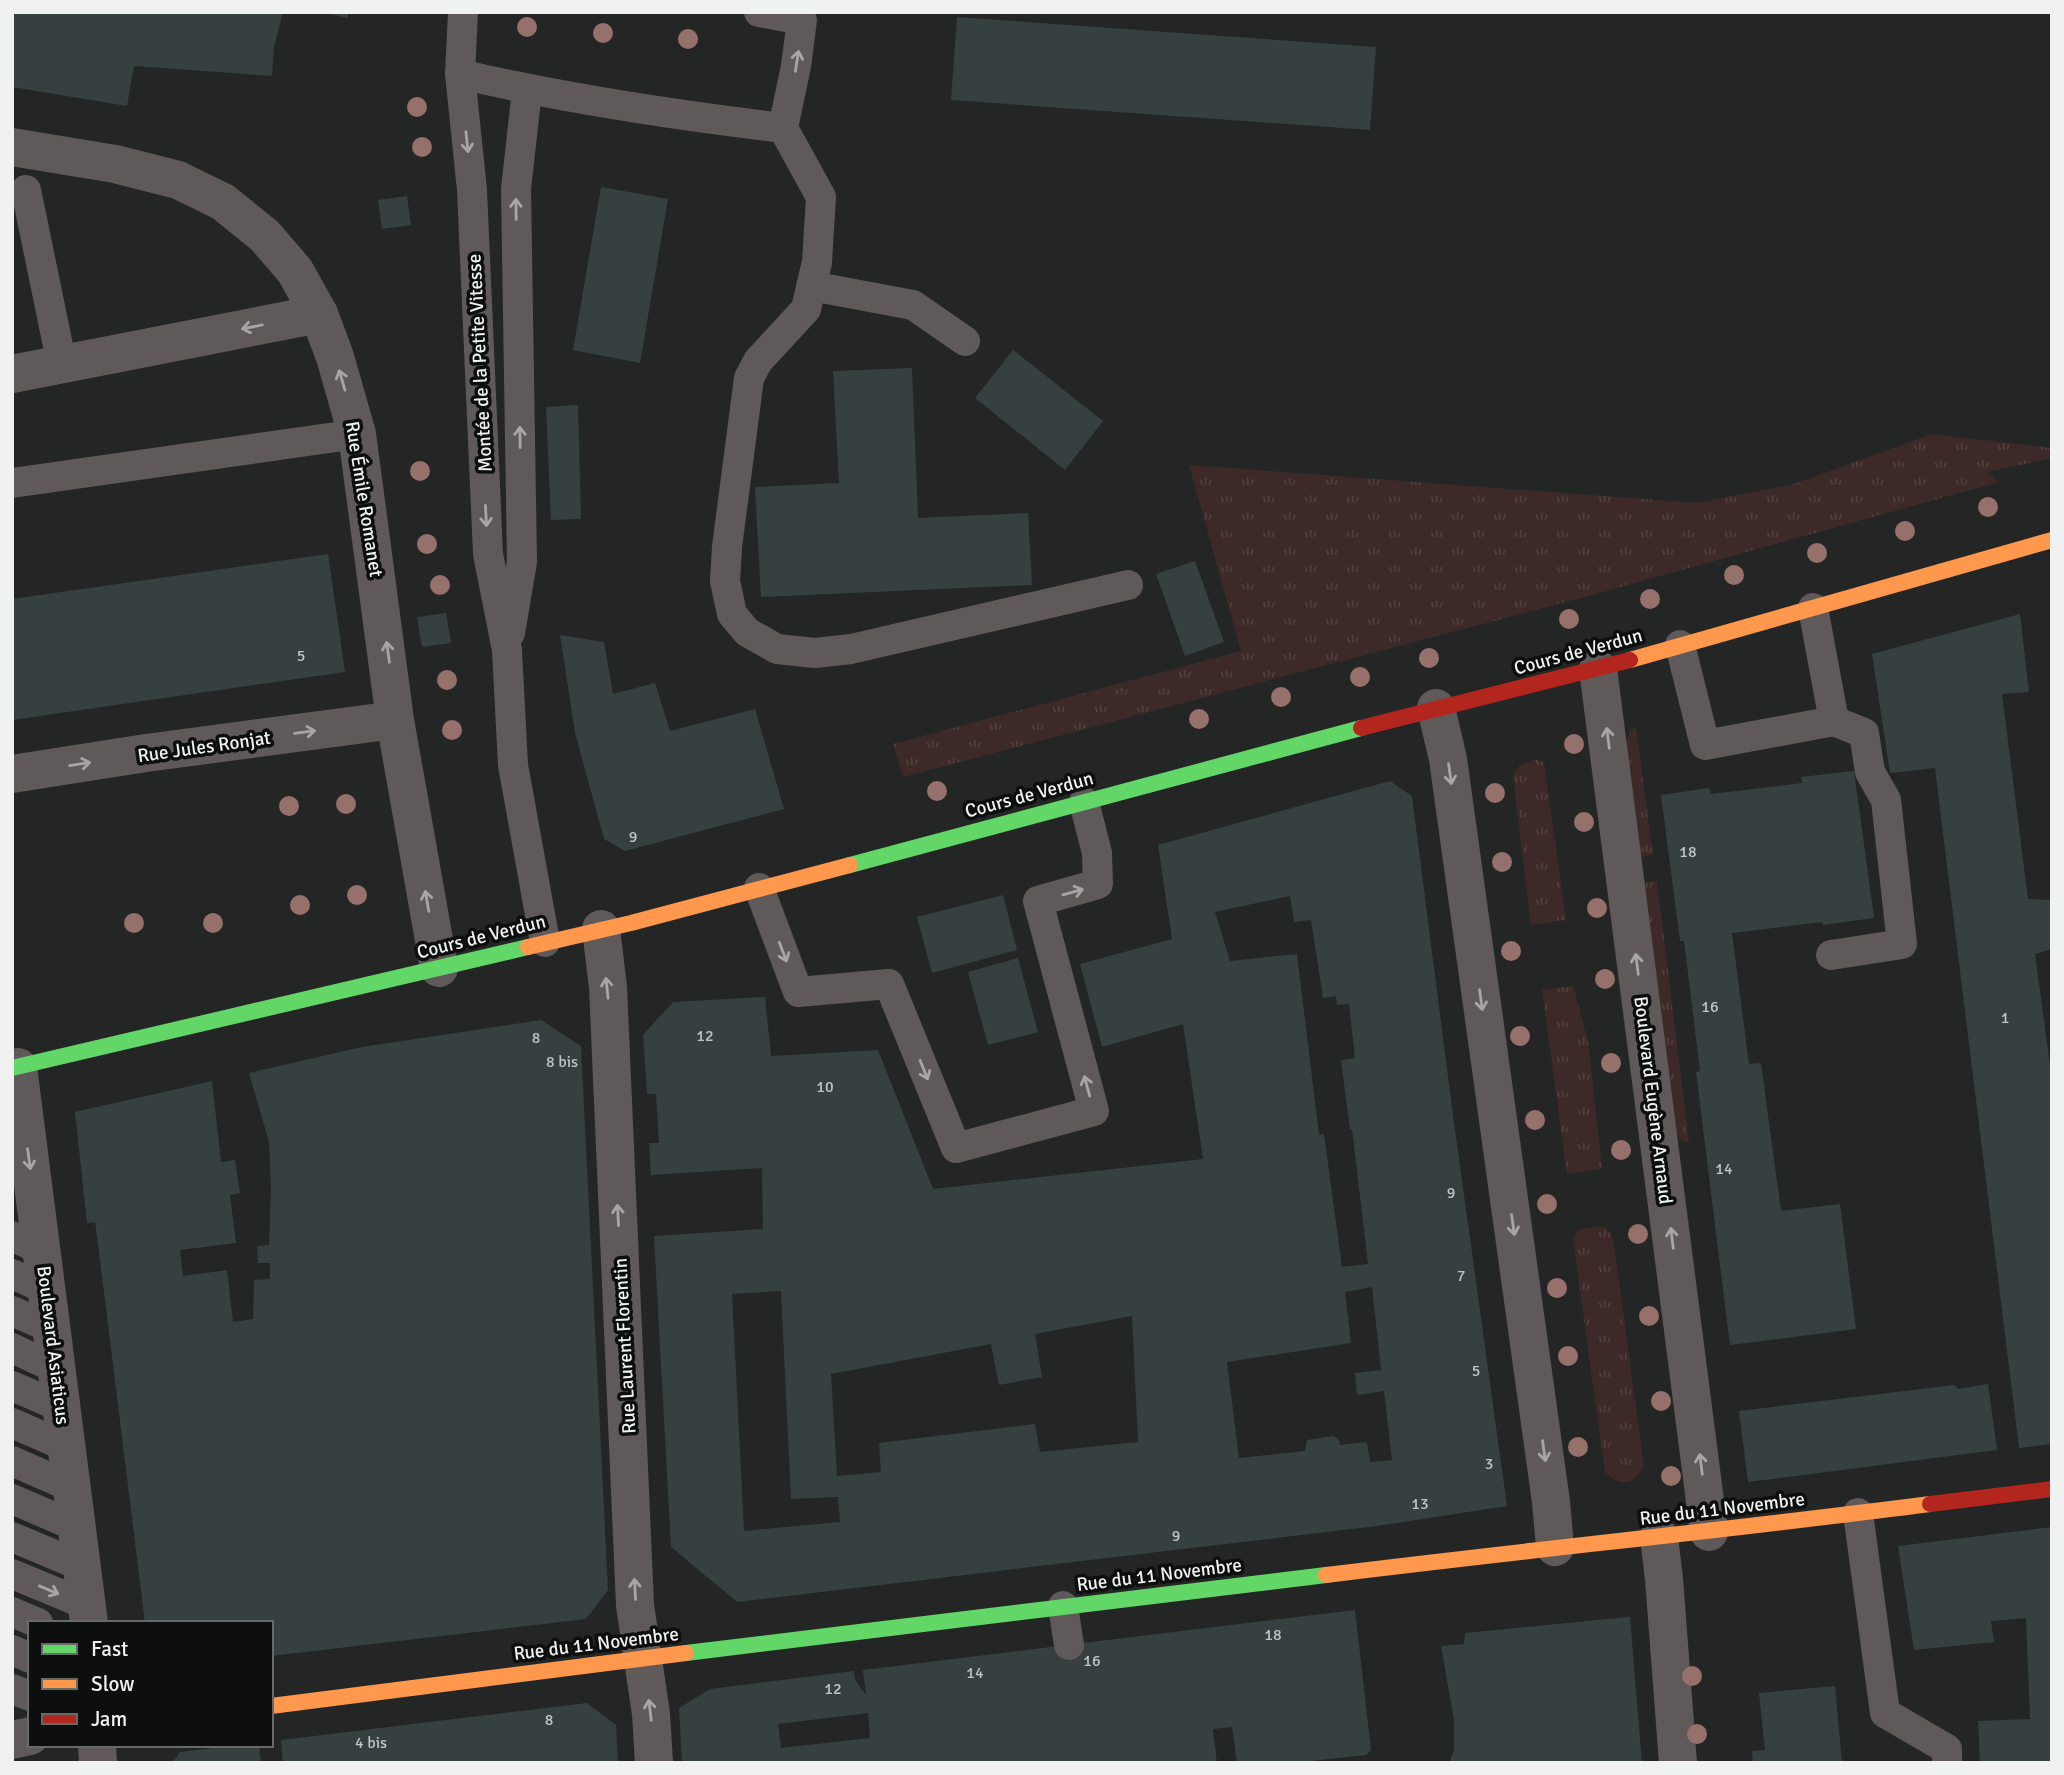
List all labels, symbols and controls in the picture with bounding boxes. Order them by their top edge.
one-way arrow [791,50,804,73]
one-way arrow [461,130,474,153]
one-way arrow [509,198,523,221]
street label: Montée de la Petite Vitesse [462,253,498,473]
one-way arrow [241,321,264,335]
one-way arrow [334,369,347,391]
street label: Rue Émile Romanet [340,419,388,579]
one-way arrow [513,425,527,448]
one-way arrow [480,504,493,527]
street label: Cours de Verdun [1511,623,1645,681]
one-way arrow [381,641,394,664]
house number: 5 [297,646,305,666]
one-way arrow [293,725,316,738]
street label: Rue Jules Ronjat [136,726,273,768]
one-way arrow [1601,727,1614,750]
one-way arrow [68,757,91,770]
one-way arrow [1444,763,1457,785]
street label: Cours de Verdun [962,766,1096,824]
house number: 9 [629,827,637,847]
house number: 18 [1679,842,1697,862]
one-way arrow [1061,884,1083,897]
one-way arrow [420,890,433,913]
street label: Cours de Verdun [414,909,548,965]
one-way arrow [778,941,790,962]
one-way arrow [1630,953,1643,976]
one-way arrow [600,977,613,1000]
one-way arrow [1475,988,1488,1011]
street label: Boulevard Eugène Arnaud [1628,995,1678,1205]
house number: 16 [1701,997,1719,1017]
house number: 1 [2001,1008,2009,1028]
house number: 12 [696,1026,714,1046]
house number: 8 [532,1028,540,1048]
house number: 8 bis [546,1052,578,1072]
one-way arrow [919,1059,932,1081]
one-way arrow [1080,1076,1093,1098]
house number: 10 [816,1077,834,1097]
one-way arrow [23,1147,36,1170]
house number: 14 [1715,1159,1733,1179]
house number: 9 [1447,1183,1455,1203]
one-way arrow [611,1204,624,1227]
one-way arrow [1506,1213,1519,1236]
one-way arrow [1666,1227,1679,1250]
street label: Rue Laurent Florentin [608,1257,642,1435]
street label: Boulevard Asiaticus [31,1264,75,1426]
house number: 7 [1457,1266,1465,1286]
house number: 5 [1472,1361,1480,1381]
one-way arrow [1537,1439,1550,1461]
one-way arrow [1695,1453,1708,1476]
house number: 3 [1485,1454,1493,1474]
street label: Rue du 11 Novembre [1638,1487,1806,1531]
house number: 13 [1411,1494,1429,1514]
house number: 9 [1172,1526,1180,1546]
street label: Rue du 11 Novembre [1075,1553,1243,1597]
one-way arrow [628,1578,641,1601]
one-way arrow [38,1584,60,1597]
legend [28,1621,273,1747]
street label: Rue du 11 Novembre [512,1622,680,1666]
house number: 18 [1264,1625,1282,1645]
text: Fast [91,1636,128,1662]
house number: 16 [1083,1651,1101,1671]
house number: 14 [966,1663,984,1683]
text: Slow [91,1671,135,1697]
house number: 12 [824,1679,842,1699]
one-way arrow [644,1699,657,1721]
text: Jam [91,1706,127,1732]
house number: 8 [545,1710,553,1730]
house number: 4 bis [355,1733,387,1753]

